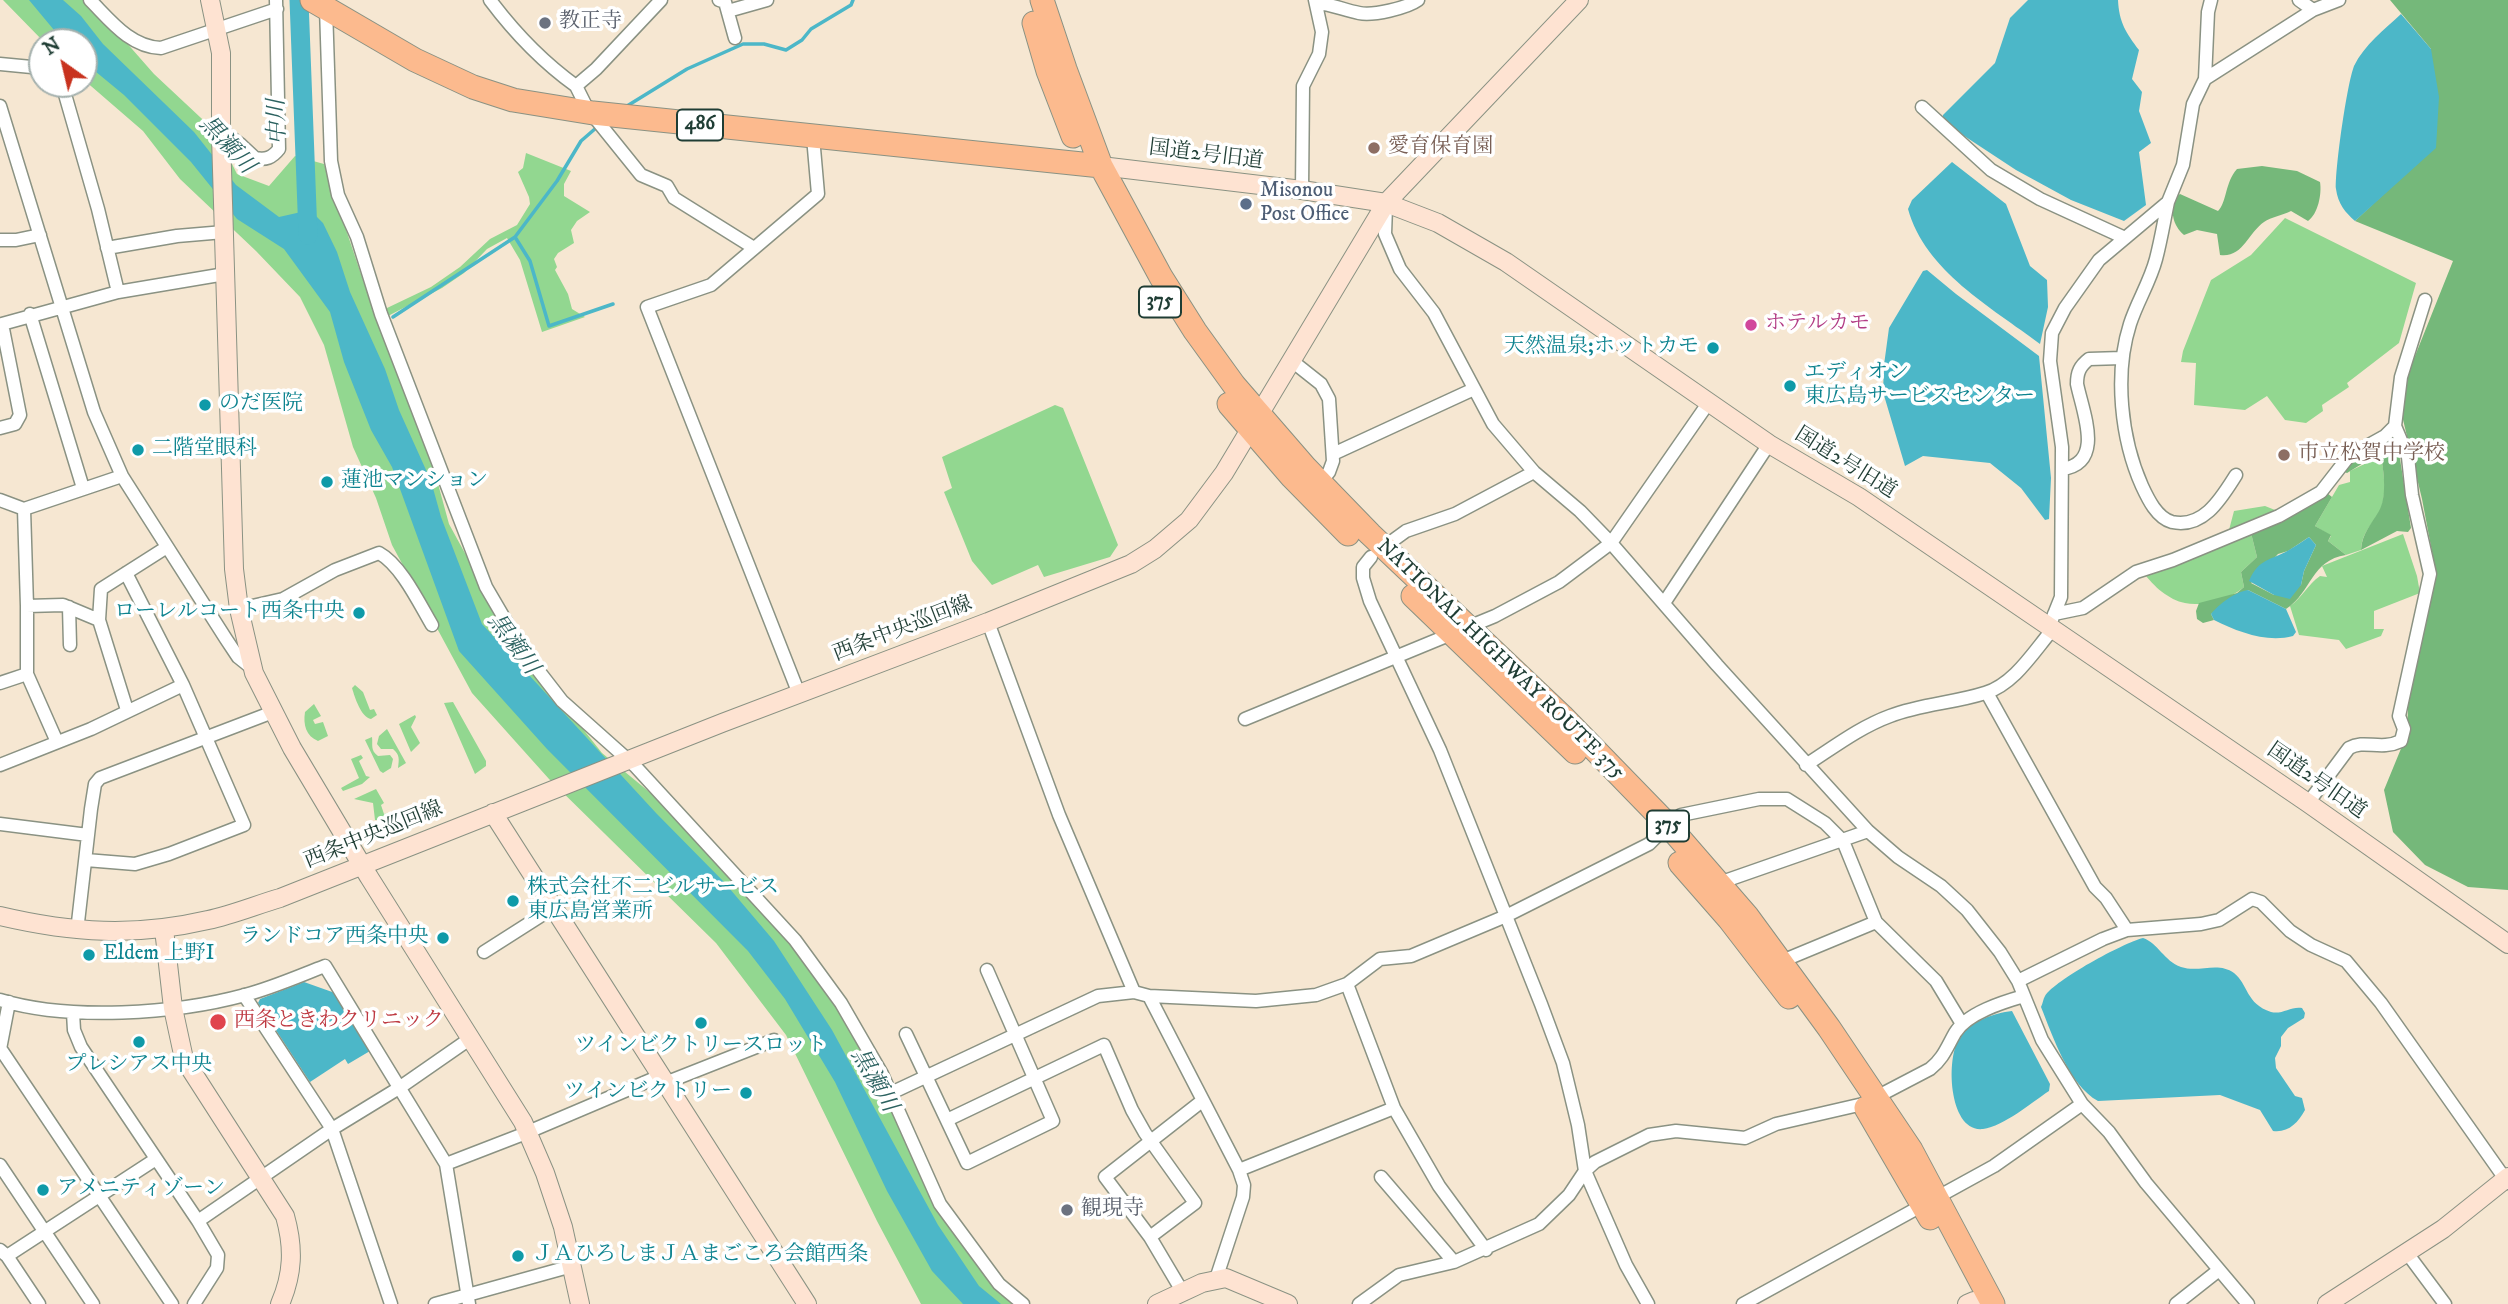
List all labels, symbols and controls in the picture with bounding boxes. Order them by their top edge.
place label: 教正寺 [559,10,622,36]
marker: 教正寺 [537,15,553,31]
north arrow [28,28,98,98]
text: N [39,33,65,61]
water label: 中川 [264,99,294,145]
road number: 486 [677,110,723,140]
water label: 黒瀬川 [192,111,260,181]
place label: 愛育保育園 [1388,135,1493,161]
street label: 国道2号旧道 [1147,136,1265,176]
marker: 愛育保育園 [1366,140,1382,156]
place label: Misonou Post Office [1260,179,1349,229]
marker: Misonou Post Office [1238,196,1254,212]
road number: 375 [1139,286,1181,318]
place label: ホテルカモ [1765,312,1870,338]
marker: ホテルカモ [1743,317,1759,333]
place label: 天然温泉;ホットカモ [1504,335,1699,361]
marker: 天然温泉;ホットカモ [1705,340,1721,356]
place label: エディオン 東広島サービスセンター [1804,361,2035,411]
marker: エディオン 東広島サービスセンター [1782,378,1798,394]
place label: のだ医院 [219,392,303,418]
marker: のだ医院 [197,397,213,413]
street label: 国道2号旧道 [1789,423,1901,505]
place label: 二階堂眼科 [152,437,257,463]
marker: 二階堂眼科 [130,442,146,458]
place label: 市立松賀中学校 [2298,442,2445,468]
marker: 市立松賀中学校 [2276,447,2292,463]
place label: 蓮池マンション [341,469,488,495]
marker: 蓮池マンション [319,474,335,490]
street label: NATIONAL HIGHWAY ROUTE 375 [1371,534,1629,786]
street label: 西条中央巡回線 [830,592,976,668]
place label: ローレルコート西条中央 [114,600,345,626]
marker: ローレルコート西条中央 [351,605,367,621]
water label: 黒瀬川 [481,609,543,681]
street label: 国道2号旧道 [2262,739,2370,825]
street label: 西条中央巡回線 [301,797,447,875]
road number: 375 [1647,810,1689,842]
place label: 株式会社不二ビルサービス 東広島営業所 [527,876,779,926]
marker: 株式会社不二ビルサービス 東広島営業所 [505,893,521,909]
place label: ランドコア西条中央 [240,925,429,951]
marker: ランドコア西条中央 [435,930,451,946]
place label: Eldem 上野I [103,942,214,968]
marker: Eldem 上野I [81,947,97,963]
place label: 西条ときわクリニック [234,1009,444,1035]
marker: 西条ときわクリニック [208,1012,228,1032]
marker: ツインビクトリースロット [693,1015,709,1031]
marker: プレシアス中央 [131,1034,147,1050]
place label: ツインビクトリースロット [575,1034,827,1060]
water label: 黒瀬川 [844,1044,902,1118]
place label: プレシアス中央 [66,1053,212,1079]
place label: ツインビクトリー [564,1080,732,1106]
marker: ツインビクトリー [738,1085,754,1101]
place label: アメニティゾーン [57,1177,225,1203]
marker: アメニティゾーン [35,1182,51,1198]
place label: 観現寺 [1081,1197,1144,1223]
marker: 観現寺 [1059,1202,1075,1218]
place label: ＪＡひろしまＪＡまごころ会館西条 [532,1243,868,1269]
marker: ＪＡひろしまＪＡまごころ会館西条 [510,1248,526,1264]

